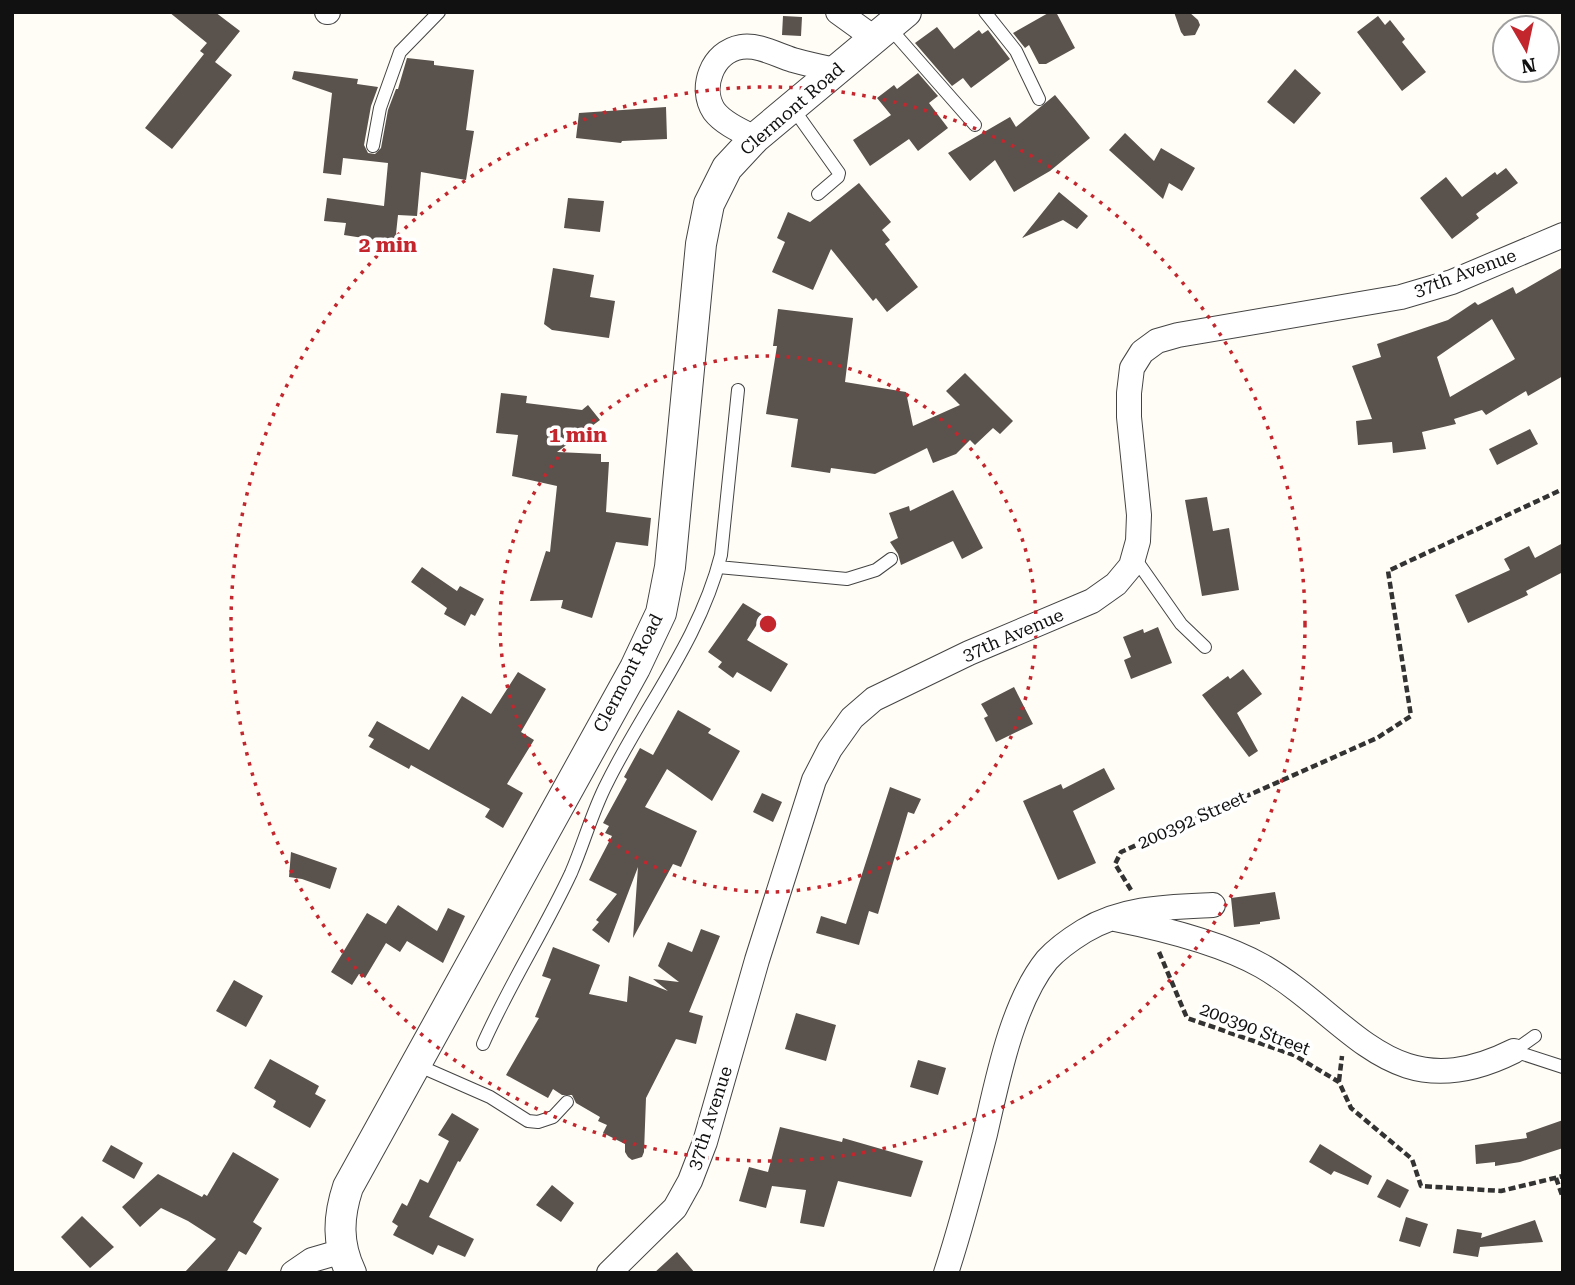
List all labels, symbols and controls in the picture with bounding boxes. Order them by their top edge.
north arrow [1491,14,1561,84]
text: N [1519,53,1538,78]
street label: Clermont Road [736,58,848,159]
text: 2 min [359,233,417,257]
street label: 37th Avenue [1411,244,1519,301]
text: 1 min [549,423,607,447]
street label: 37th Avenue [959,604,1067,665]
street label: Clermont Road [589,610,667,736]
centre of rings [756,612,780,636]
street label: 200392 Street [1134,786,1250,853]
street label: 200390 Street [1197,998,1314,1059]
street label: 37th Avenue [683,1063,736,1172]

